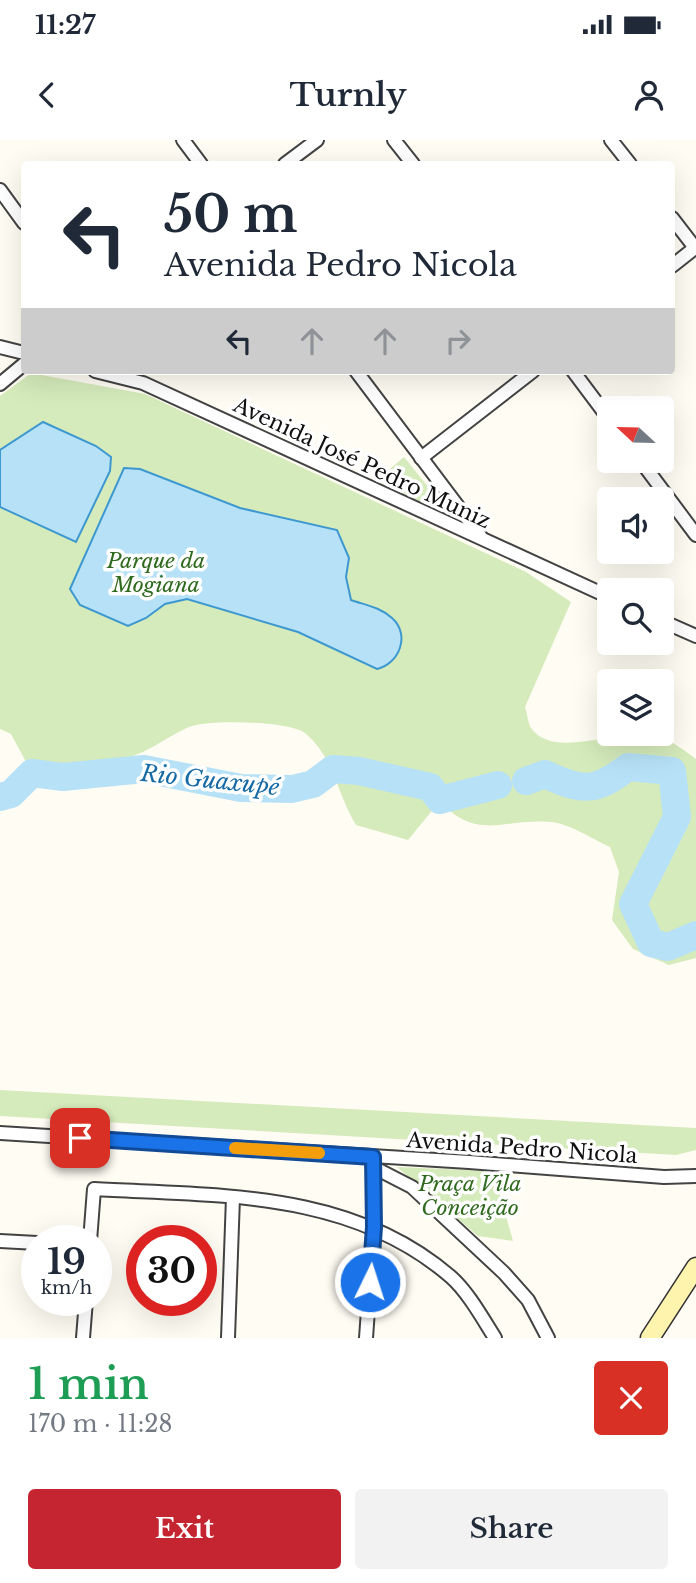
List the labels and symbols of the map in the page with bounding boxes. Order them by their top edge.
street label: Avenida José Pedro Muniz [228,391,495,534]
north arrow [597,396,674,472]
park label: Parque da Mogiana [106,548,205,598]
water label: Rio Guaxupé [138,759,282,801]
pin [50,1108,110,1168]
street label: Avenida Pedro Nicola [405,1127,639,1169]
park label: Praça Vila Conceição [418,1171,522,1221]
speed limit sign: 30 [126,1225,217,1316]
position arrow [333,1245,407,1319]

